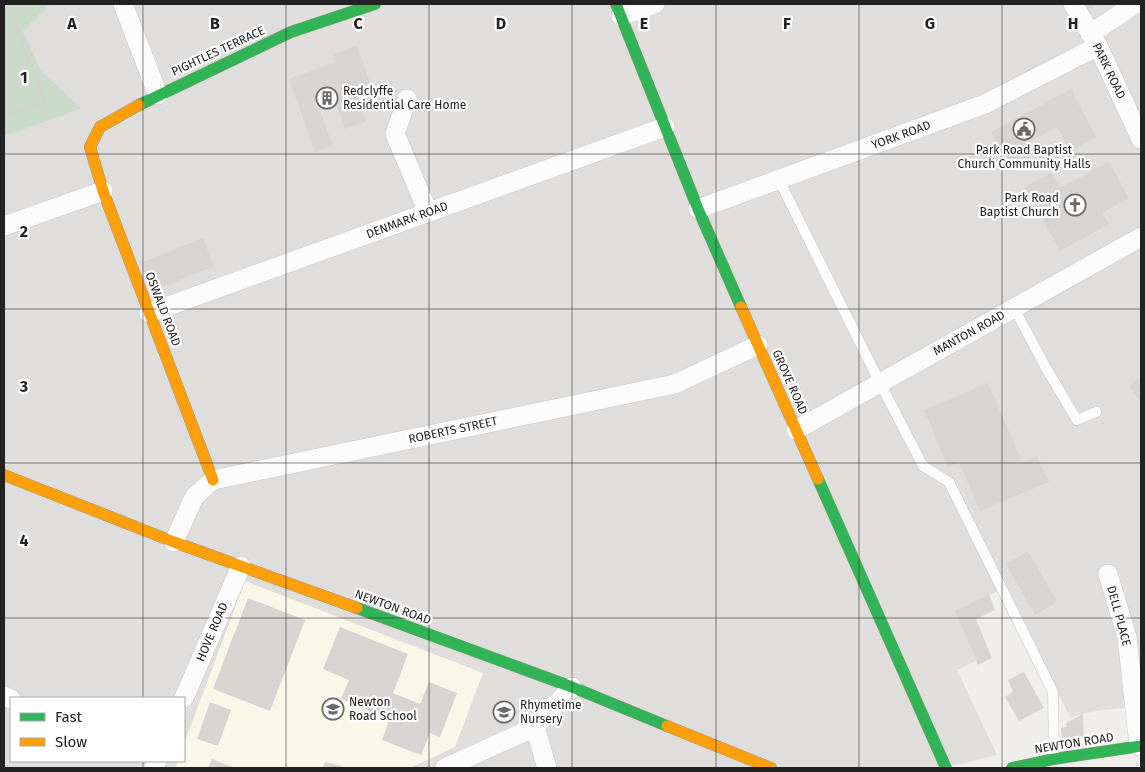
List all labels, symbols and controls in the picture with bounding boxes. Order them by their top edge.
text: A [66,14,77,33]
text: B [210,14,220,33]
text: C [353,14,363,33]
text: D [496,14,506,33]
text: E [640,14,648,33]
text: F [783,14,791,33]
text: G [925,14,935,33]
text: H [1068,14,1078,33]
street label: PIGHTLES TERRACE [169,23,267,79]
street label: PARK ROAD [1089,41,1129,102]
text: 1 [20,68,28,87]
place label: Redclyffe Residential Care Home [343,84,466,112]
building icon: Redclyffe Residential Care Home [315,86,339,110]
public building icon: Park Road Baptist Church Community Halls [1012,117,1036,141]
street label: YORK ROAD [869,118,933,152]
place label: Park Road Baptist Church Community Halls [958,143,1091,171]
place label: Park Road Baptist Church [980,191,1059,219]
church icon: Park Road Baptist Church [1063,193,1087,217]
street label: DENMARK ROAD [364,199,450,241]
text: 2 [20,222,28,241]
street label: OSWALD ROAD [142,270,184,348]
street label: MANTON ROAD [931,307,1008,358]
street label: GROVE ROAD [770,348,811,417]
text: 3 [19,377,28,396]
street label: ROBERTS STREET [407,414,500,446]
text: 4 [19,531,29,550]
street label: DELL PLACE [1104,584,1134,648]
street label: NEWTON ROAD [353,587,433,627]
street label: HOVE ROAD [193,600,231,664]
place label: Newton Road School [349,695,417,723]
legend [10,697,185,762]
school or university icon: Newton Road School [321,697,345,721]
place label: Rhymetime Nursery [520,698,581,726]
school or university icon: Rhymetime Nursery [492,700,516,724]
text: Fast [55,708,82,726]
street label: NEWTON ROAD [1033,730,1115,756]
text: Slow [55,733,87,751]

